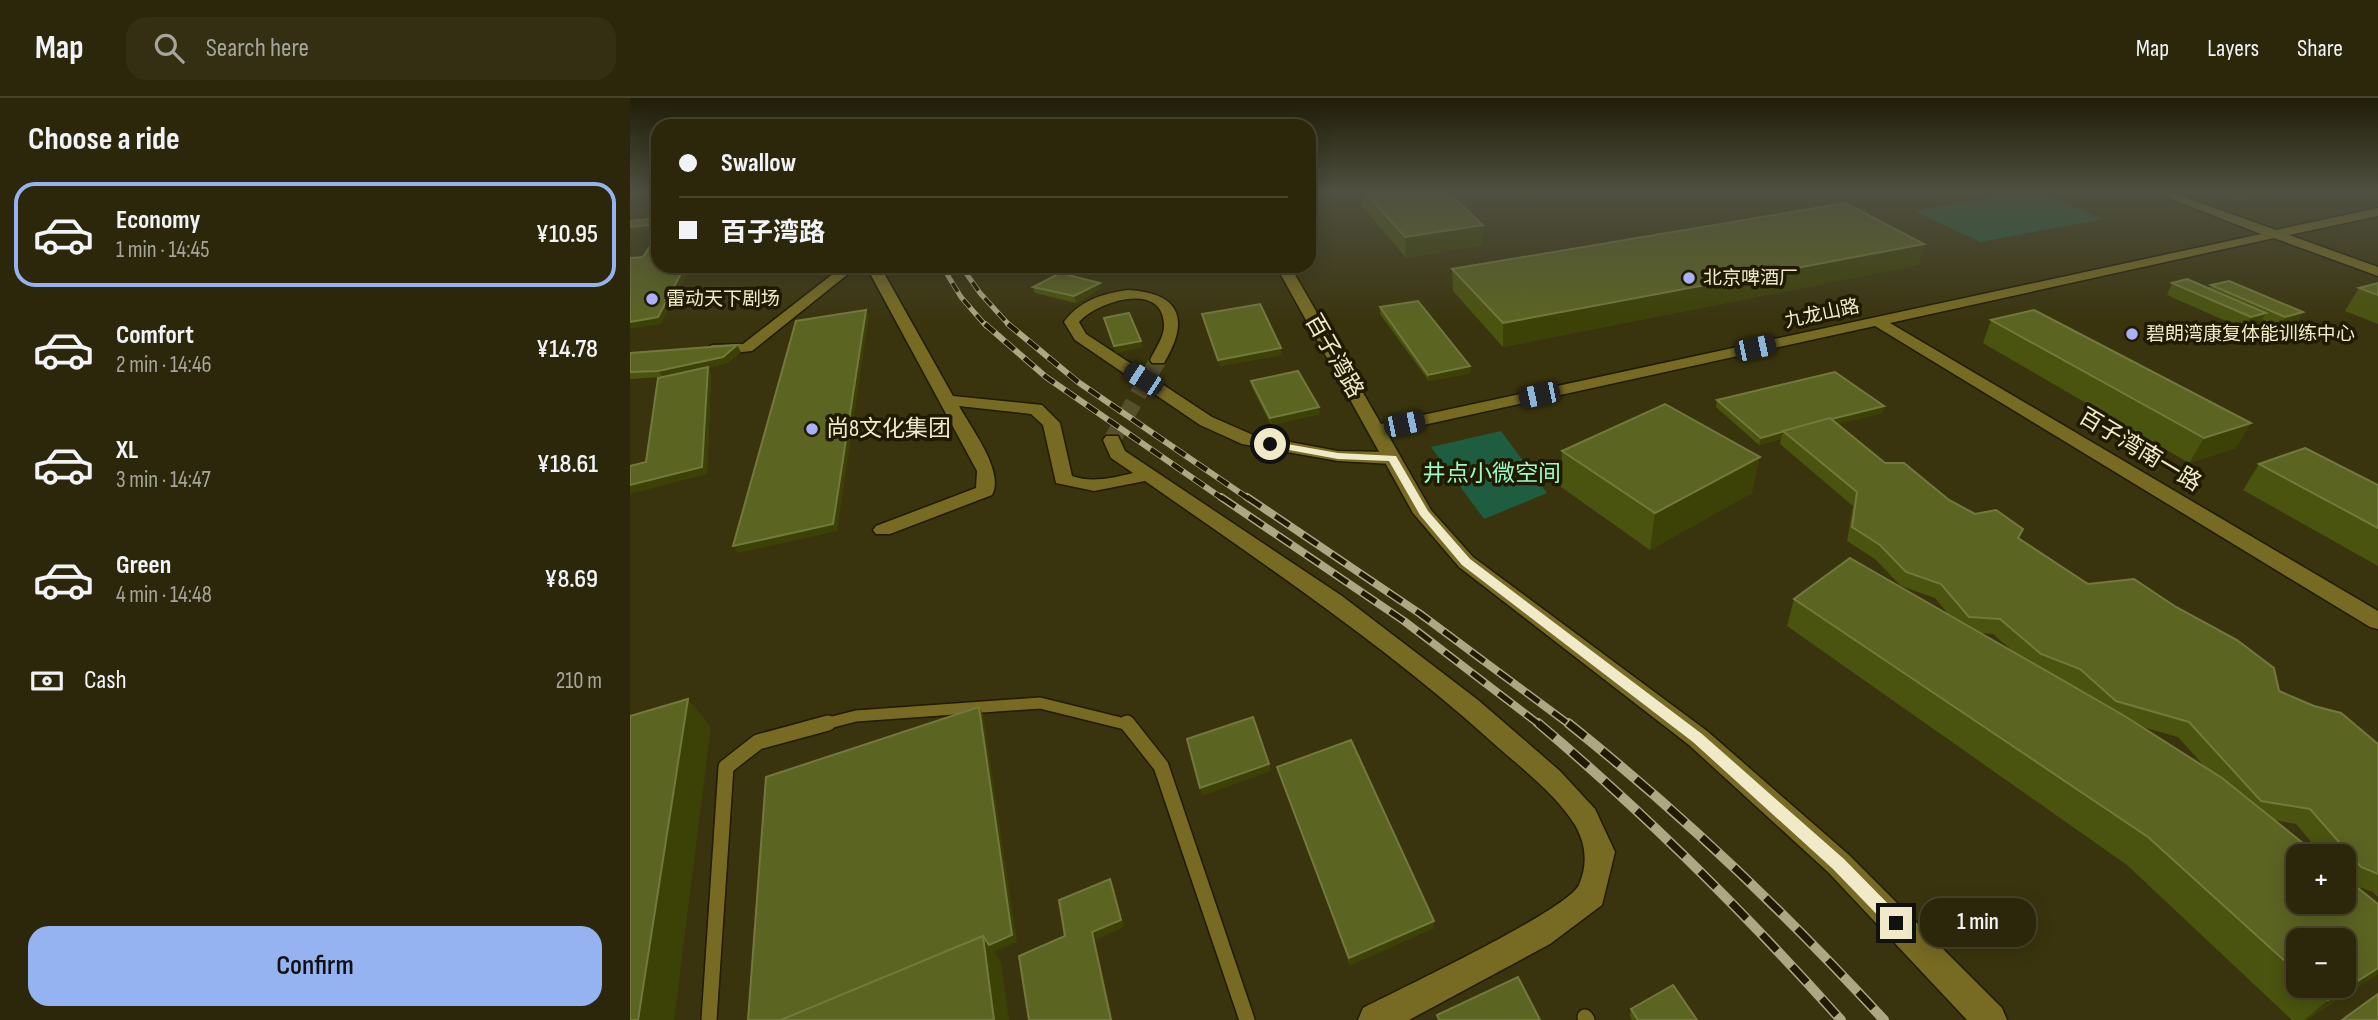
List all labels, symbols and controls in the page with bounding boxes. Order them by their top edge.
search box [126,17,616,80]
text: Map [35,28,84,68]
icon: search [150,29,188,67]
text: Search here [206,33,309,64]
text: Map [2136,34,2169,63]
text: Layers [2207,34,2259,63]
text: Share [2297,34,2343,63]
text: Choose a ride [28,120,180,159]
text: Swallow [721,148,796,179]
icon: car [32,203,95,266]
text: Economy [116,205,200,236]
text: 百子湾路 [721,218,825,249]
text: ¥10.95 [536,219,598,250]
text: 1 min · 14:45 [116,236,209,264]
place label: 北京啤酒厂 [1703,267,1798,290]
marker: 北京啤酒厂 [1681,270,1697,286]
place label: 雷动天下剧场 [666,288,780,311]
marker: 雷动天下剧场 [644,291,660,307]
street label: 九龙山路 [1782,295,1862,333]
street label: 百子湾路 [1299,309,1369,403]
icon: car [32,318,95,381]
text: Comfort [116,320,194,351]
place label: 碧朗湾康复体能训练中心 [2146,323,2355,346]
marker: 碧朗湾康复体能训练中心 [2124,326,2140,342]
car [1733,333,1778,363]
text: ¥14.78 [536,334,598,365]
text: 2 min · 14:46 [116,351,212,379]
car [1120,359,1167,399]
car [1517,380,1562,410]
street label: 百子湾南一路 [2074,402,2206,498]
car [1382,409,1427,439]
place label: 尚8文化集团 [826,415,951,443]
marker: 尚8文化集团 [804,421,820,437]
route start [1254,428,1286,460]
icon: car [32,433,95,496]
text: XL [116,435,138,466]
text: ¥18.61 [537,449,598,480]
park label: 井点小微空间 [1423,460,1561,488]
text: 3 min · 14:47 [116,466,211,494]
icon: car [32,548,95,611]
text: Green [116,550,171,581]
text: ¥8.69 [544,564,598,595]
text: 4 min · 14:48 [116,581,212,609]
icon: cash [28,662,66,700]
text: Cash [84,665,127,696]
text: 210 m [556,667,602,695]
map controls [2286,844,2356,998]
button: + [2286,844,2356,914]
callout: 1 min [1920,898,2036,948]
route end [1880,907,1912,939]
text: 1 min [1957,908,1999,936]
button: Confirm [28,926,602,1006]
button: − [2286,928,2356,998]

